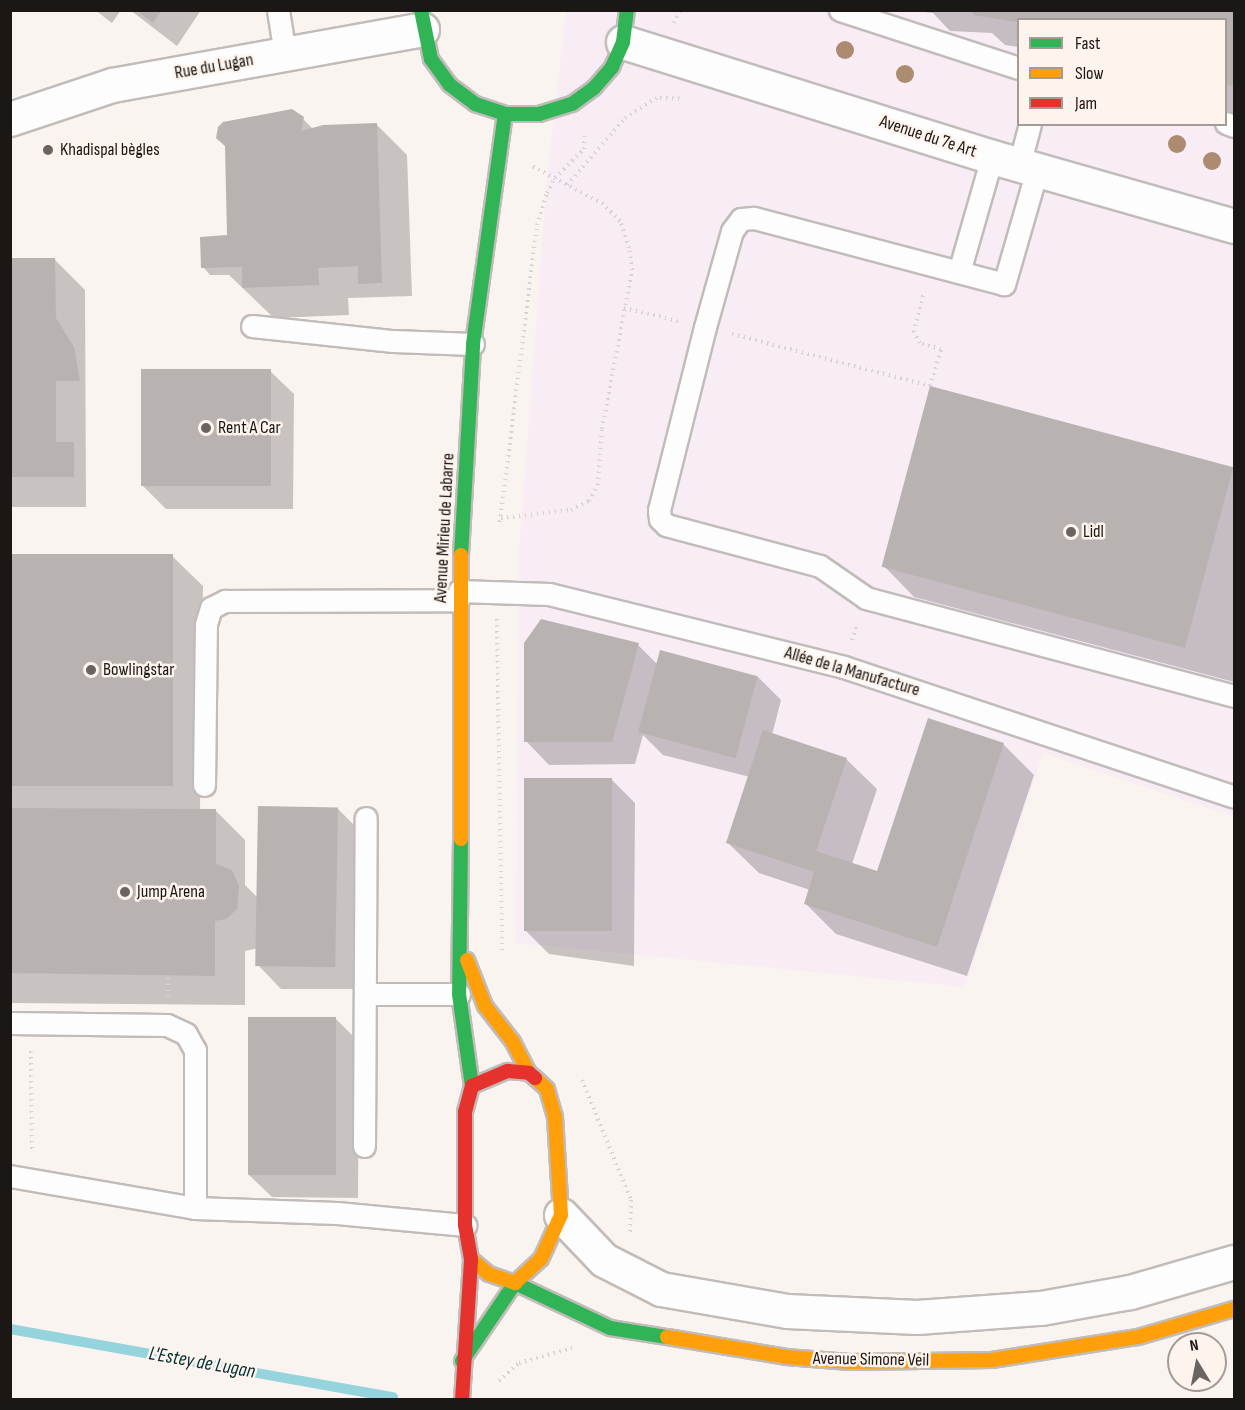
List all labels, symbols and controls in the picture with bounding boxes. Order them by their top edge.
legend [1017,18,1227,126]
text: Fast [1075,33,1100,54]
street label: Rue du Lugan [173,49,255,85]
text: Slow [1075,63,1104,84]
text: Jam [1075,93,1097,114]
street label: Avenue du 7e Art [877,111,979,163]
place label: Khadispal bègles [60,139,160,161]
marker: Khadispal bègles [41,143,55,157]
place label: Rent A Car [218,417,281,439]
marker: Rent A Car [199,421,213,435]
street label: Avenue Mirieu de Labarre [430,453,460,603]
place label: Lidl [1083,521,1104,543]
marker: Lidl [1064,525,1078,539]
street label: Allée de la Manufacture [782,642,922,702]
place label: Bowlingstar [103,659,174,681]
marker: Bowlingstar [84,663,98,677]
place label: Jump Arena [137,881,205,903]
marker: Jump Arena [118,885,132,899]
north arrow [1167,1332,1227,1392]
text: N [1188,1336,1200,1356]
water label: L'Estey de Lugan [147,1342,257,1384]
street label: Avenue Simone Veil [813,1348,929,1372]

